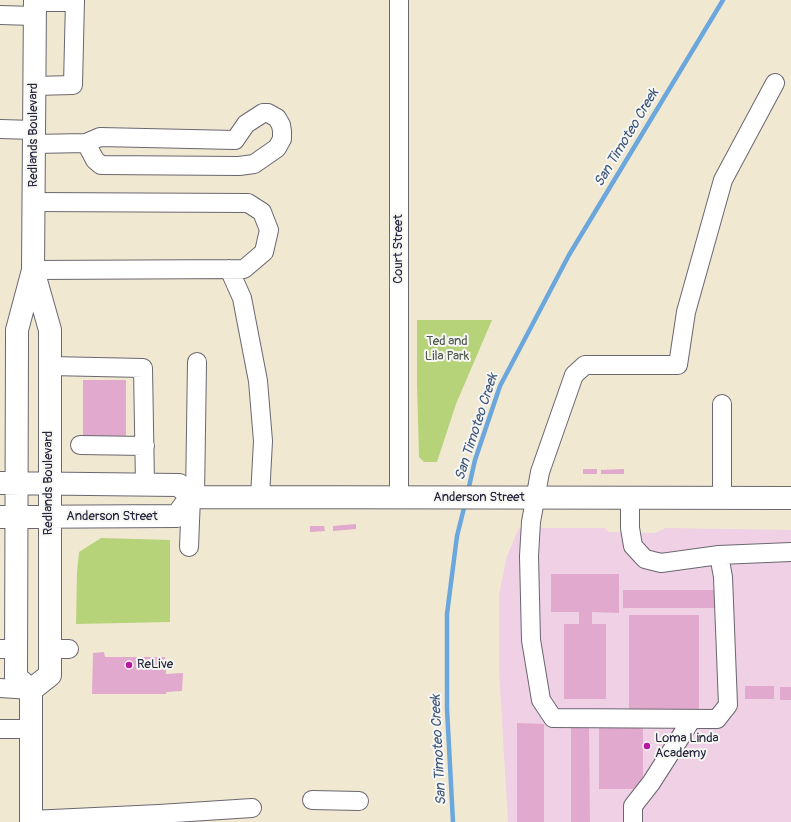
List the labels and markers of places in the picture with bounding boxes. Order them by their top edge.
place label: ReLive [137,657,173,673]
marker: ReLive [124,660,134,670]
place label: Loma Linda Academy [655,731,719,762]
marker: Loma Linda Academy [642,741,652,751]

